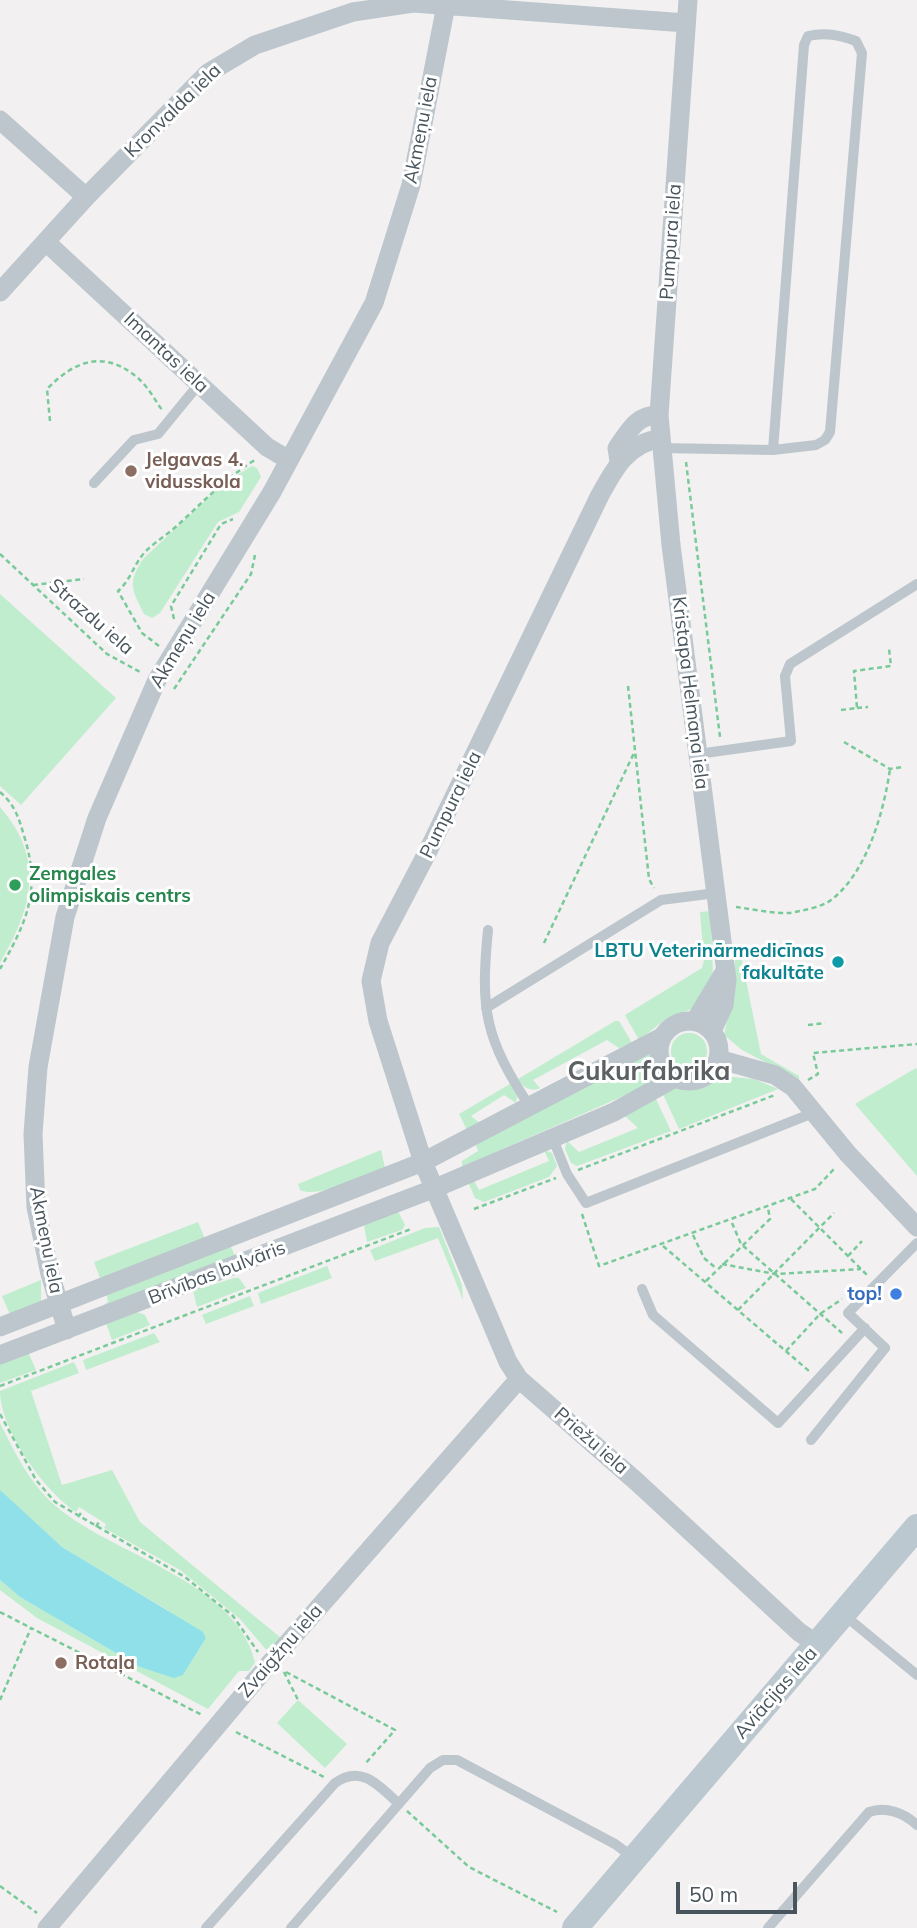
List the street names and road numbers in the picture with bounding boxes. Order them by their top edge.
street label: Kronvalda iela [120,59,226,163]
street label: Akmeņu iela [399,75,443,185]
street label: Pumpura iela [656,183,686,301]
street label: Imantas iela [119,308,213,398]
street label: Strazdu iela [44,574,138,660]
street label: Akmeņu iela [145,588,221,692]
street label: Kristapa Helmaņa iela [667,595,713,791]
street label: Pumpura iela [415,748,487,862]
street label: Akmeņu iela [24,1185,68,1295]
street label: Brīvības bulvāris [145,1236,289,1310]
street label: Priežu iela [549,1403,633,1479]
street label: Zvaigžņu iela [234,1600,328,1702]
street label: Aviācijas iela [730,1642,822,1744]

